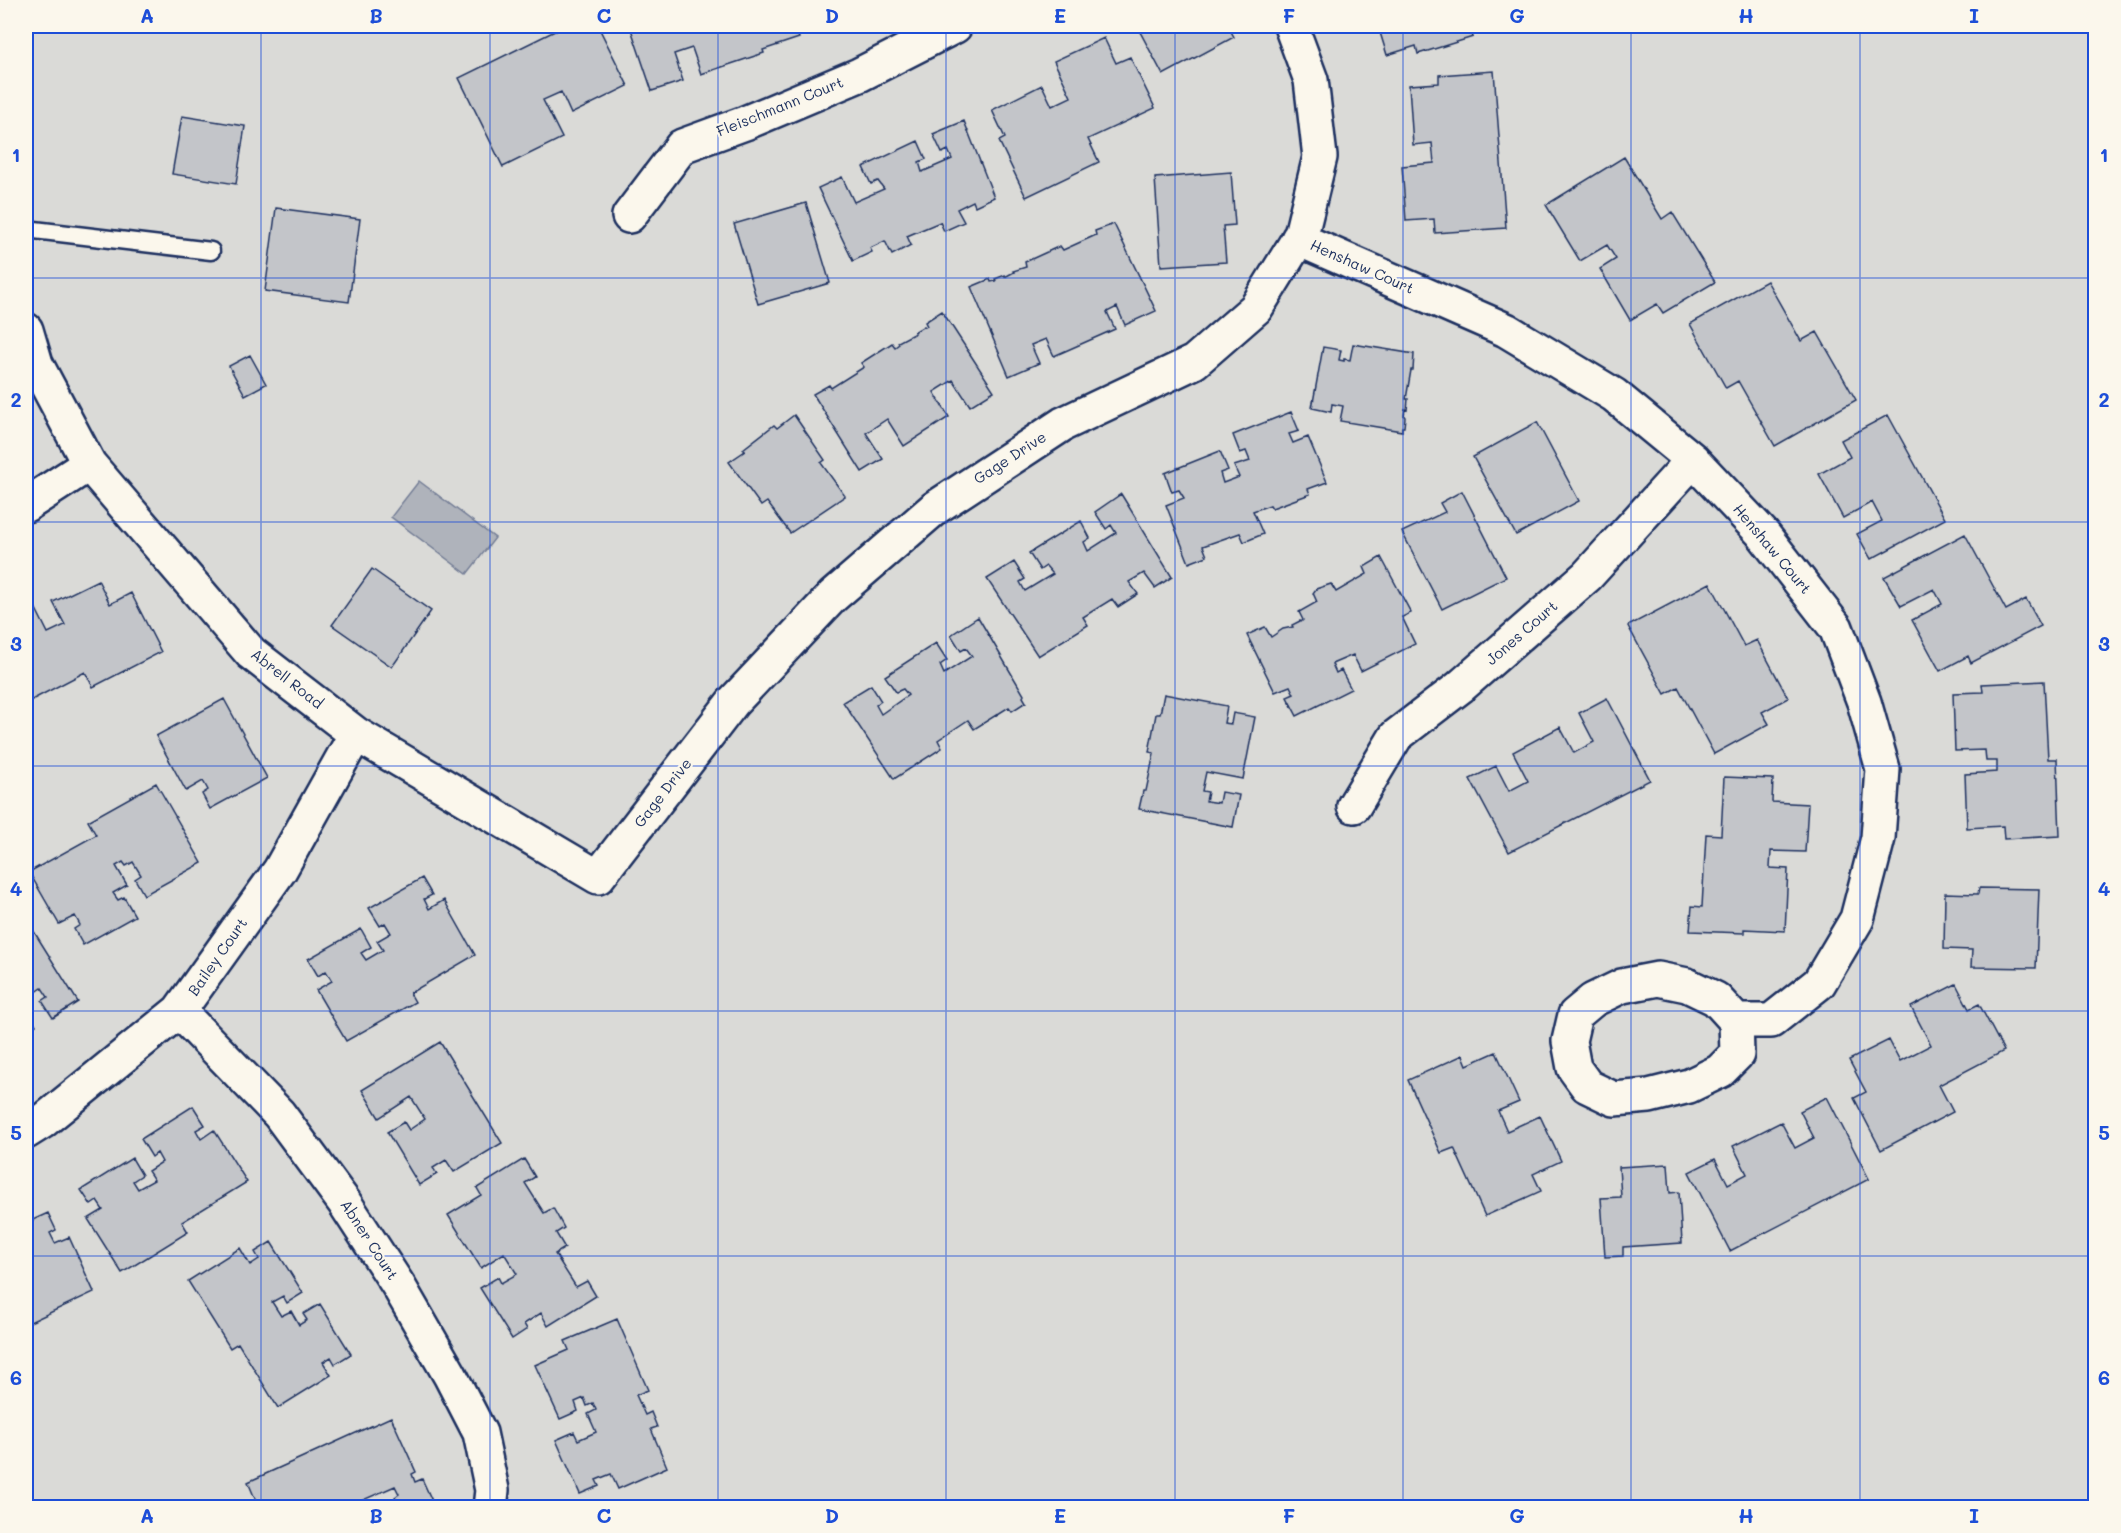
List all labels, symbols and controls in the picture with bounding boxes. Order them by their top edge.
text: A [140,2,154,28]
text: B [369,2,383,28]
text: C [597,2,612,28]
text: D [825,2,839,28]
text: E [1054,2,1066,28]
text: F [1283,2,1296,28]
text: G [1509,2,1525,28]
text: H [1738,2,1754,28]
text: I [1969,2,1979,28]
street label: Fleischmann Court [713,71,846,141]
text: 1 [12,141,20,167]
text: 1 [2100,141,2108,167]
street label: Henshaw Court [1307,234,1418,298]
text: 2 [10,386,22,412]
text: 2 [2098,386,2110,412]
street label: Gage Drive [969,426,1050,488]
street label: Henshaw Court [1729,499,1816,598]
street label: Jones Court [1481,596,1561,669]
text: 3 [10,630,22,656]
text: 3 [2098,630,2110,656]
street label: Abrell Road [247,644,328,713]
street label: Gage Drive [629,754,696,831]
text: 4 [10,875,23,901]
text: 4 [2098,875,2111,901]
street label: Bailey Court [183,913,251,999]
text: 5 [10,1119,22,1145]
text: 5 [2098,1119,2110,1145]
street label: Abner Court [336,1196,403,1283]
text: 6 [10,1364,22,1390]
text: 6 [2098,1364,2110,1390]
text: A [140,1502,154,1528]
text: B [369,1502,383,1528]
text: C [597,1502,612,1528]
text: D [825,1502,839,1528]
text: E [1054,1502,1066,1528]
text: F [1283,1502,1296,1528]
text: G [1509,1502,1525,1528]
text: H [1738,1502,1754,1528]
text: I [1969,1502,1979,1528]

